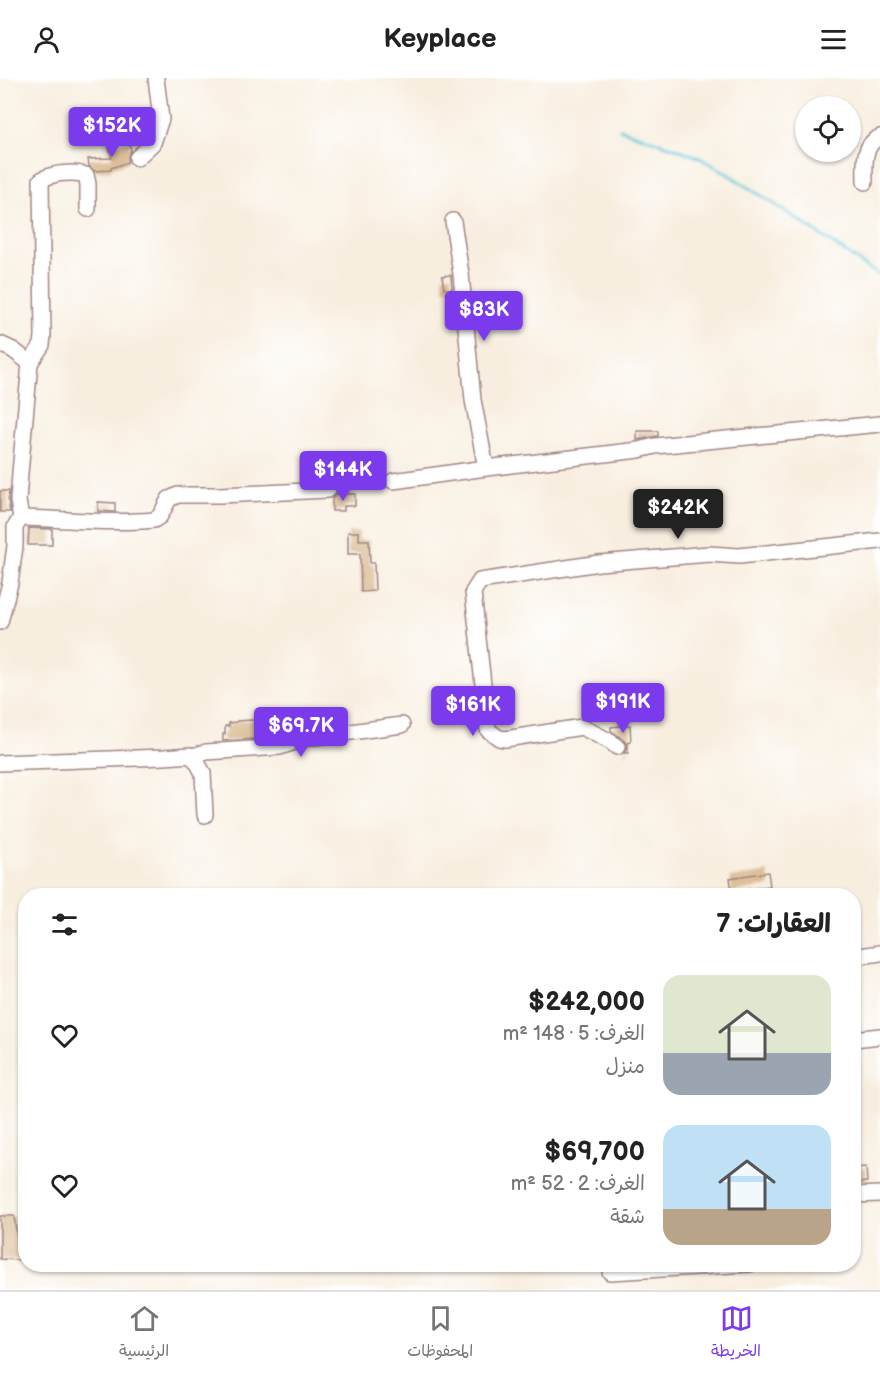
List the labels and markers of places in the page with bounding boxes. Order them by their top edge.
pin: $152K [70,107,154,158]
pin: $83K [448,291,520,342]
pin: $144K [301,451,385,502]
pin: $242K [636,489,720,540]
pin: $191K [581,683,665,734]
pin: $161K [431,686,515,737]
pin: $69.7K [252,707,350,758]

